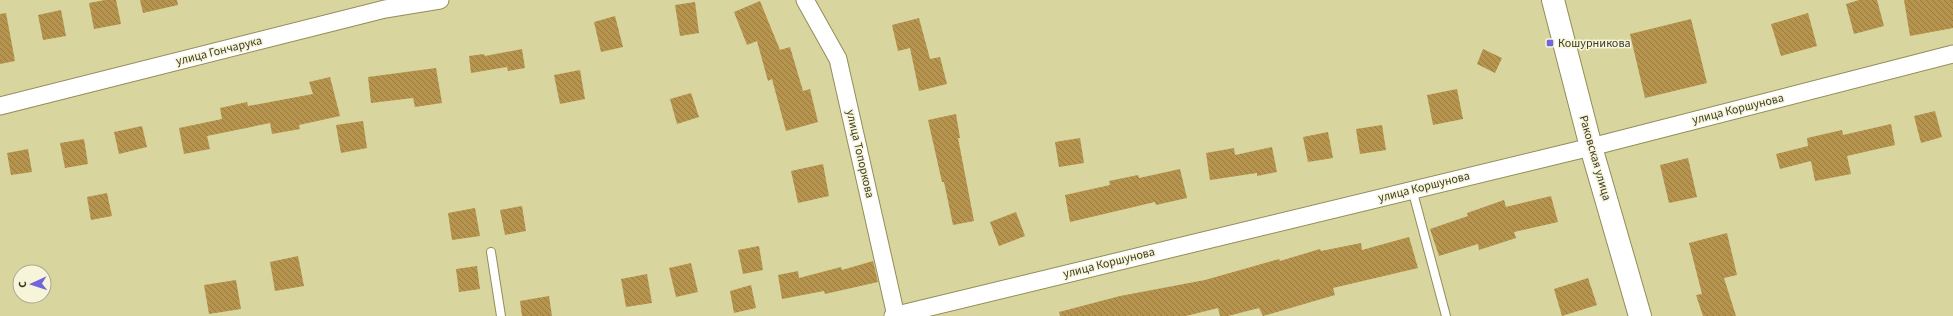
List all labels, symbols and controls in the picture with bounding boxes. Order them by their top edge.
street label: улица Гончарука [174,32,264,70]
place label: Кошурникова [1558,35,1631,52]
marker: Кошурникова [1545,38,1555,48]
street label: улица Коршунова [1690,89,1786,129]
street label: улица Топоркова [842,108,878,200]
street label: Раковская улица [1575,113,1615,203]
street label: улица Коршунова [1376,167,1472,207]
street label: улица Коршунова [1061,243,1157,283]
north arrow [12,264,52,304]
text: С [15,280,30,288]

